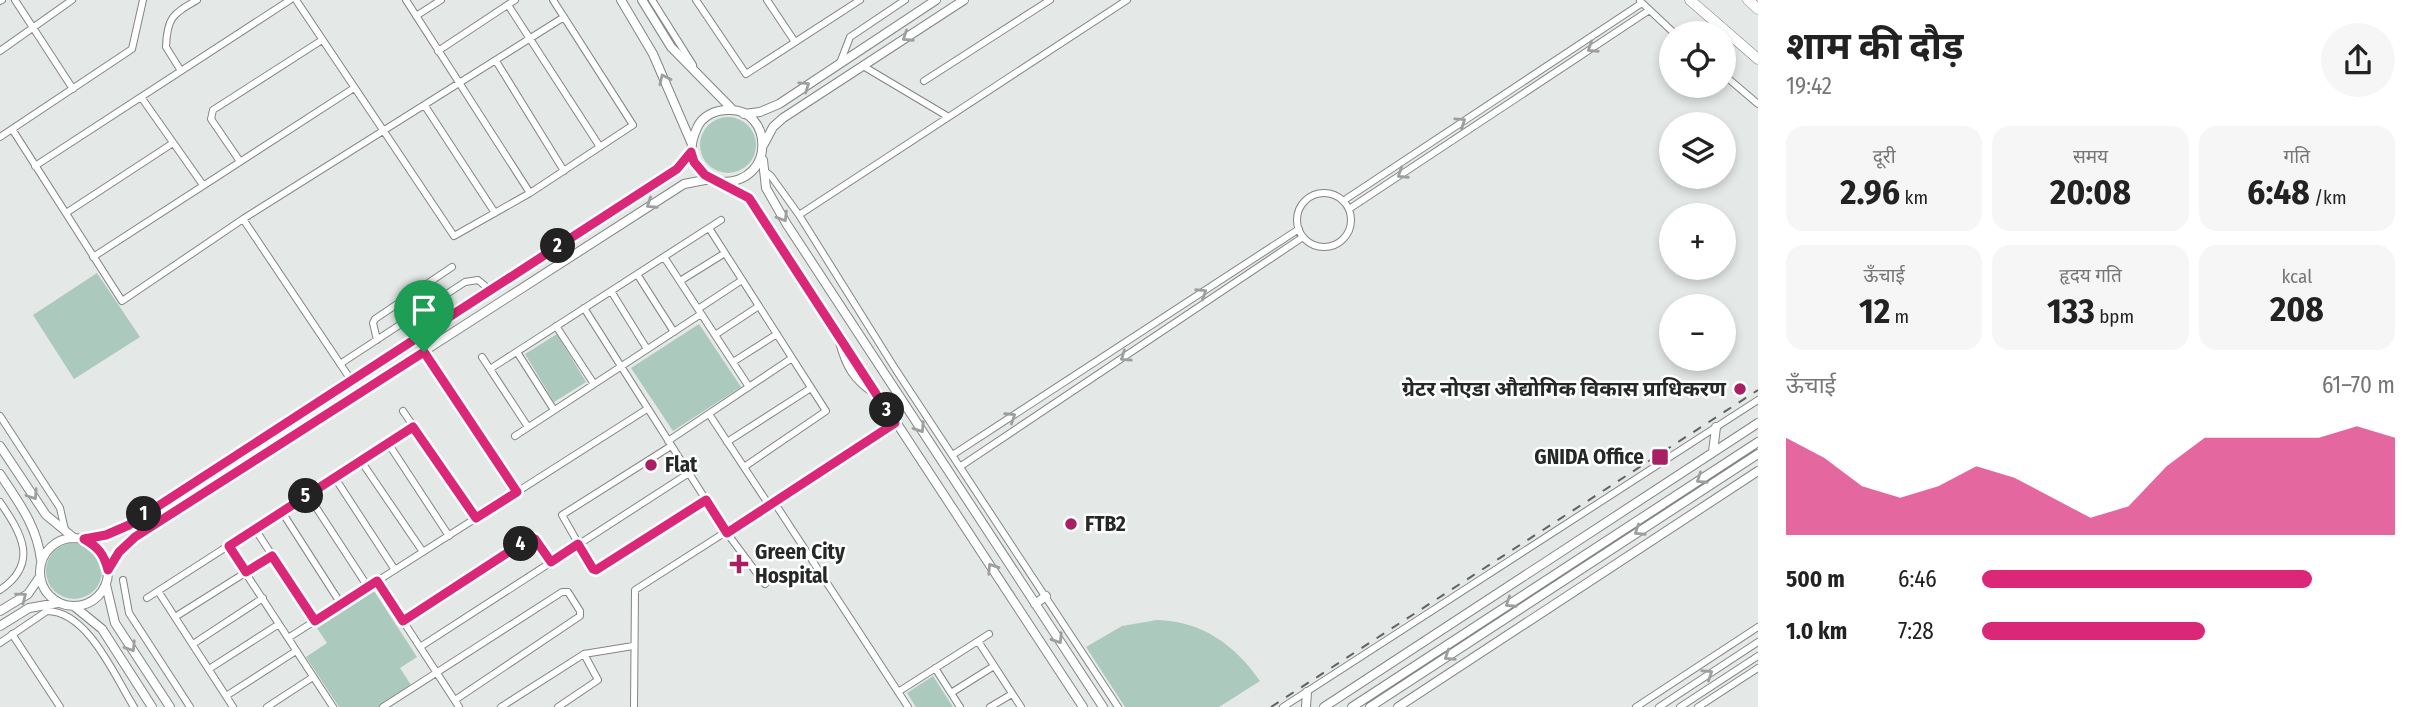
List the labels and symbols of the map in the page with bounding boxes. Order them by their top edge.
one-way arrow [902,29,915,41]
one-way arrow [1586,40,1599,53]
one-way arrow [658,74,672,86]
one-way arrow [797,82,810,94]
one-way arrow [1454,117,1467,130]
one-way arrow [1396,165,1409,178]
one-way arrow [646,196,659,209]
one-way arrow [775,210,788,222]
pin: 2 [540,229,576,264]
pin [394,280,454,352]
one-way arrow [1194,289,1207,301]
one-way arrow [1119,348,1132,361]
place label: ग्रेटर नोएडा औद्योगिक विकास प्राधिकरण [1402,376,1727,402]
marker: ग्रेटर नोएडा औद्योगिक विकास प्राधिकरण [1732,381,1748,397]
pin: 3 [870,392,904,428]
one-way arrow [1003,413,1016,425]
one-way arrow [912,421,925,434]
place label: GNIDA Office [1534,444,1644,470]
marker: GNIDA Office [1650,447,1670,467]
place label: Flat [665,452,698,478]
marker: Flat [643,457,659,473]
one-way arrow [1695,471,1708,484]
pin: 5 [288,478,324,514]
one-way arrow [25,488,38,501]
pin: 1 [127,496,162,532]
place label: FTB2 [1085,511,1126,537]
marker: FTB2 [1063,516,1079,532]
one-way arrow [1634,523,1647,536]
pin: 4 [504,526,538,562]
place label: Green City Hospital [755,539,846,589]
marker: Green City Hospital [729,554,749,574]
one-way arrow [988,563,1000,576]
one-way arrow [14,592,26,605]
one-way arrow [1504,594,1517,607]
one-way arrow [1050,631,1062,644]
one-way arrow [123,639,135,652]
one-way arrow [1444,648,1457,660]
one-way arrow [1701,670,1714,683]

